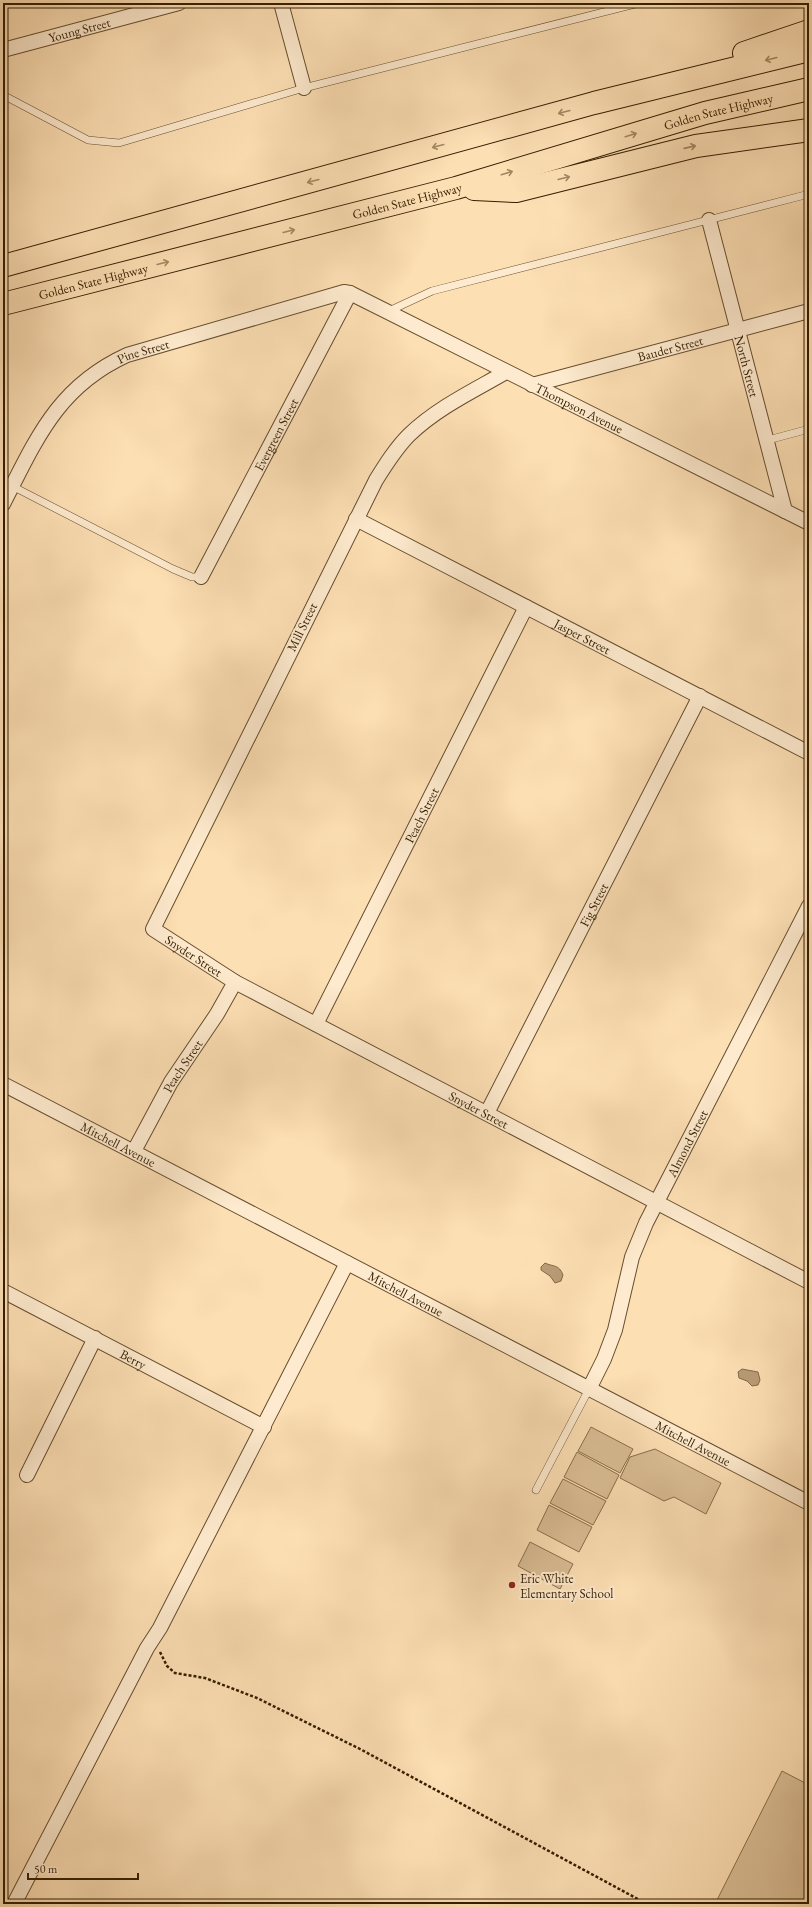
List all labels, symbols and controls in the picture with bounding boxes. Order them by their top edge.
street label: Young Street [47,13,112,46]
one-way arrow [765,56,778,64]
street label: Golden State Highway [662,89,775,133]
one-way arrow [557,109,570,116]
one-way arrow [625,131,638,138]
one-way arrow [432,143,445,150]
one-way arrow [683,143,696,151]
one-way arrow [500,169,513,176]
one-way arrow [557,174,570,182]
one-way arrow [307,177,320,185]
street label: Golden State Highway [350,178,464,223]
one-way arrow [282,227,295,234]
street label: Golden State Highway [37,259,150,303]
one-way arrow [156,259,169,267]
street label: Bauder Street [636,331,705,365]
street label: North Street [731,333,763,399]
street label: Pine Street [114,335,171,367]
street label: Thompson Avenue [532,379,626,437]
street label: Evergreen Street [250,395,302,474]
street label: Mill Street [283,600,321,654]
street label: Jasper Street [551,614,614,658]
street label: Peach Street [400,784,442,846]
street label: Fig Street [575,880,612,929]
street label: Snyder Street [162,931,226,980]
street label: Peach Street [159,1036,206,1095]
street label: Snyder Street [446,1087,512,1132]
street label: Almond Street [662,1107,711,1181]
street label: Mitchell Avenue [78,1117,159,1170]
street label: Mitchell Avenue [365,1267,446,1320]
street label: Berry [117,1345,150,1373]
street label: Mitchell Avenue [653,1416,734,1469]
place label: Eric White Elementary School [520,1570,613,1602]
marker: Eric White Elementary School [507,1580,517,1590]
scale bar [28,1855,138,1881]
text: 50 m [34,1861,58,1877]

